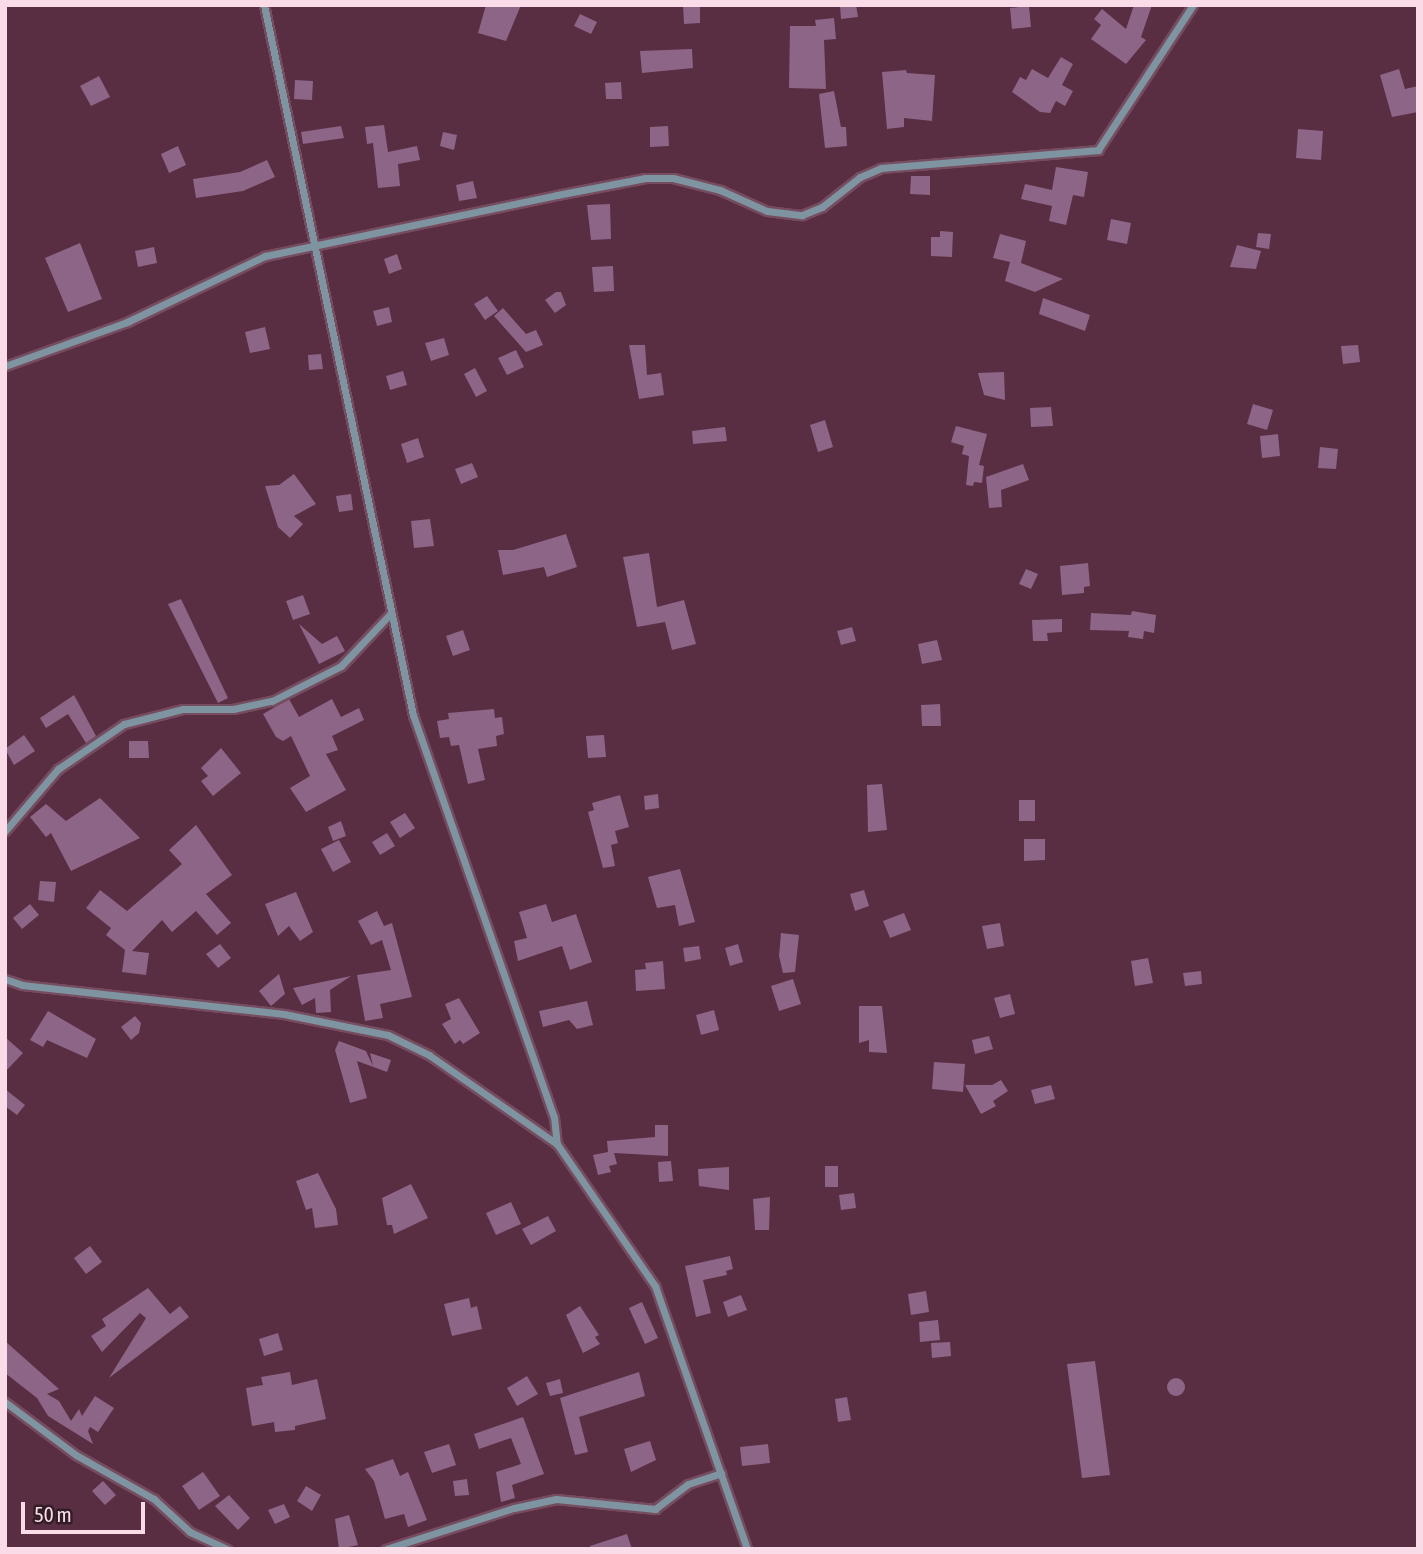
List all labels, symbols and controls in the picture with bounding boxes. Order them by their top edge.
scale bar [24,1488,149,1532]
text: 50 m [34,1502,72,1526]

